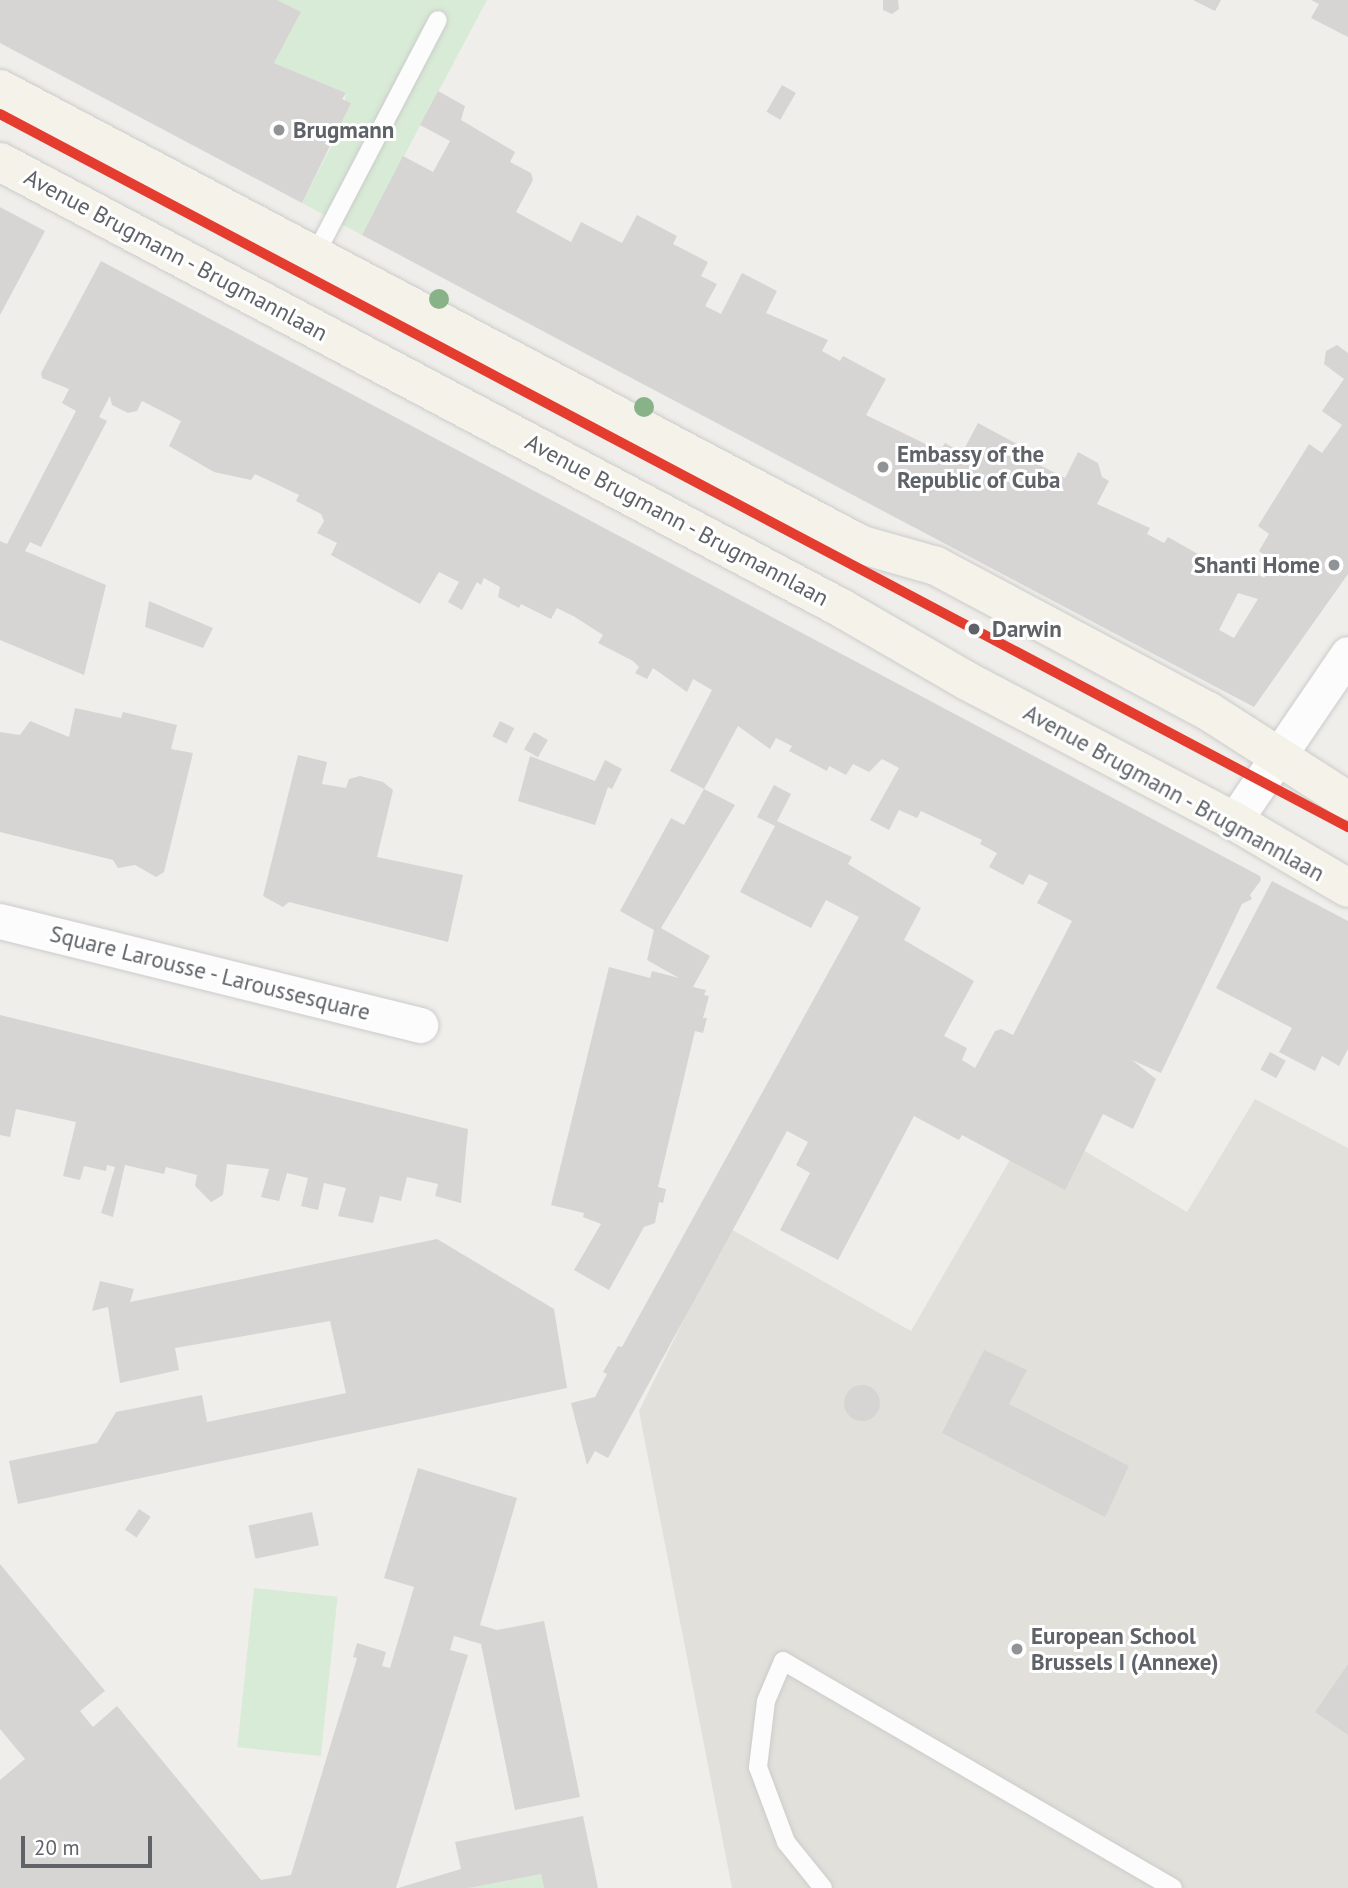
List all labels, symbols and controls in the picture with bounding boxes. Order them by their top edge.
place label: Brugmann [293,116,394,144]
marker: Brugmann [271,122,287,138]
street label: Avenue Brugmann - Brugmannlaan [18,162,334,348]
street label: Avenue Brugmann - Brugmannlaan [519,427,835,613]
place label: Embassy of the Republic of Cuba [897,440,1061,494]
marker: Embassy of the Republic of Cuba [875,459,891,475]
place label: Shanti Home [1194,551,1320,579]
marker: Shanti Home [1326,557,1342,573]
place label: Darwin [992,615,1062,643]
marker: Darwin [962,617,986,641]
street label: Avenue Brugmann - Brugmannlaan [1017,698,1331,888]
street label: Square Larousse - Laroussesquare [45,919,375,1027]
place label: European School Brussels I (Annexe) [1031,1622,1219,1676]
marker: European School Brussels I (Annexe) [1009,1641,1025,1657]
scale bar [24,1822,156,1866]
text: 20 m [34,1834,80,1861]

